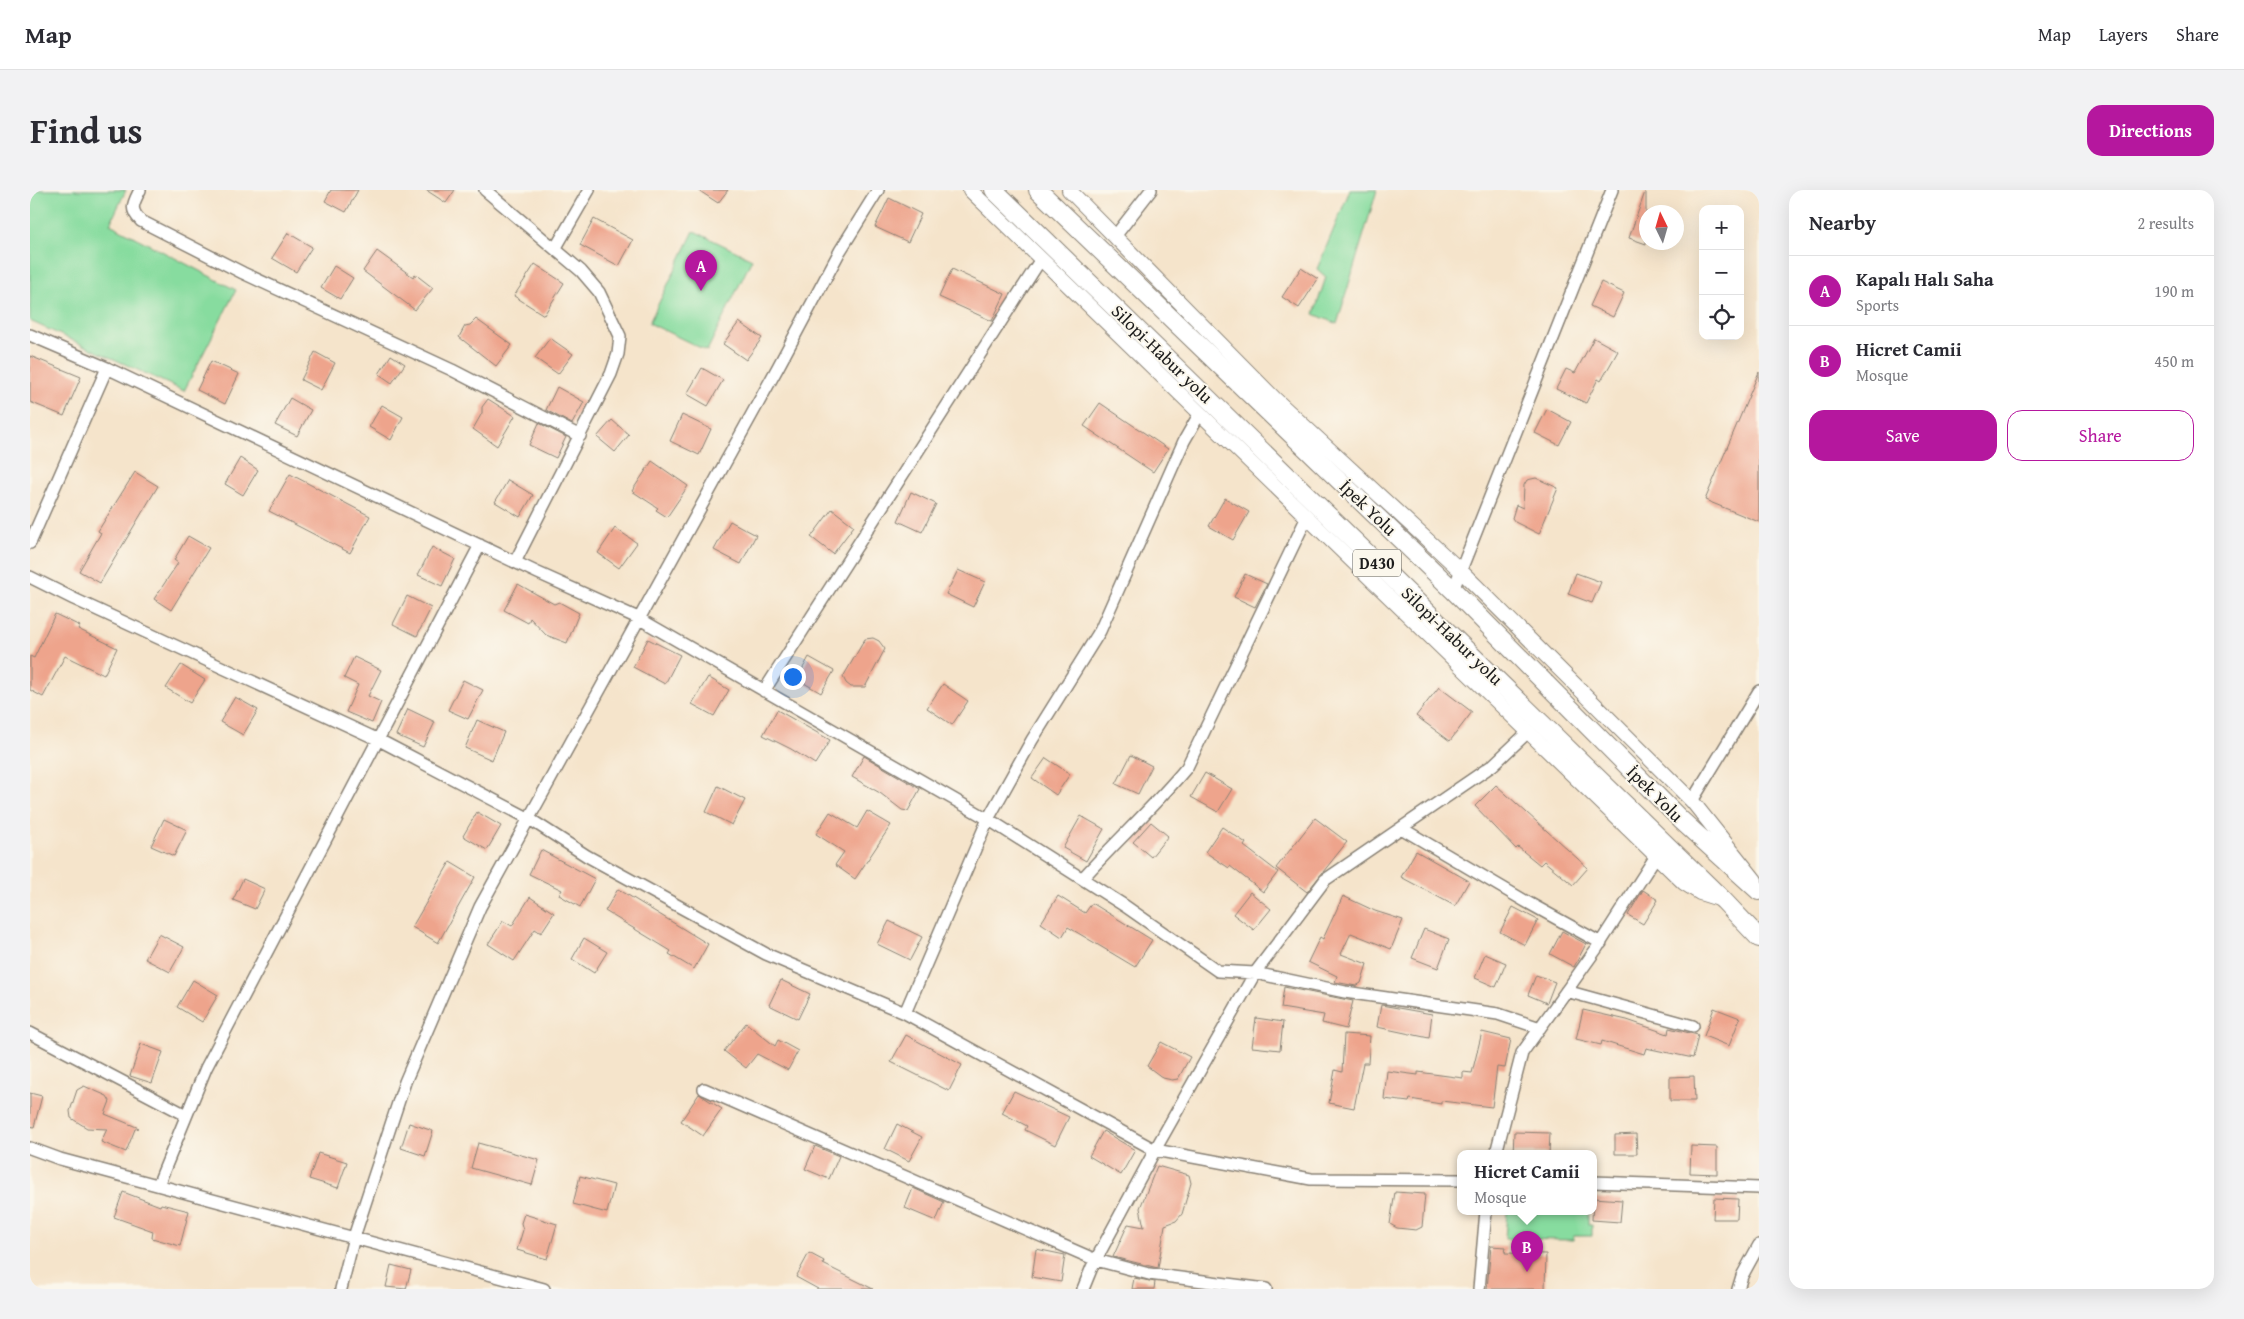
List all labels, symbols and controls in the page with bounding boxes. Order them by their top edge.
text: Map [25,17,72,52]
text: Map [2038,21,2071,48]
text: Layers [2099,21,2148,48]
text: Share [2176,21,2219,48]
text: Find us [30,105,143,156]
button: Directions [2087,105,2214,156]
north arrow [1639,205,1684,250]
map controls [1699,205,1744,340]
button: + [1699,205,1744,250]
text: Nearby [1809,207,1876,238]
text: 2 results [2137,211,2194,235]
pin: A [685,250,717,291]
button: − [1699,250,1744,295]
text: Kapalı Halı Saha [1856,265,1994,293]
text: A [1820,279,1830,303]
text: 190 m [2154,279,2194,303]
text: Sports [1856,293,1899,317]
button: locate [1699,295,1744,340]
street label: Silopi-Habur yolu [1105,298,1220,410]
text: Hicret Camii [1856,335,1962,363]
text: B [1820,349,1830,373]
text: 450 m [2154,349,2194,373]
text: Mosque [1856,363,1908,387]
button: Save [1809,410,1997,461]
button: Share [2007,410,2194,461]
street label: İpek Yolu [1334,473,1403,542]
road number: D430 [1353,549,1401,576]
street label: Silopi-Habur yolu [1395,580,1510,692]
your location [780,664,806,690]
street label: İpek Yolu [1621,759,1690,828]
popup [1457,1150,1597,1215]
text: Hicret Camii [1474,1157,1580,1185]
text: Mosque [1474,1185,1526,1209]
pin: B [1511,1231,1543,1272]

